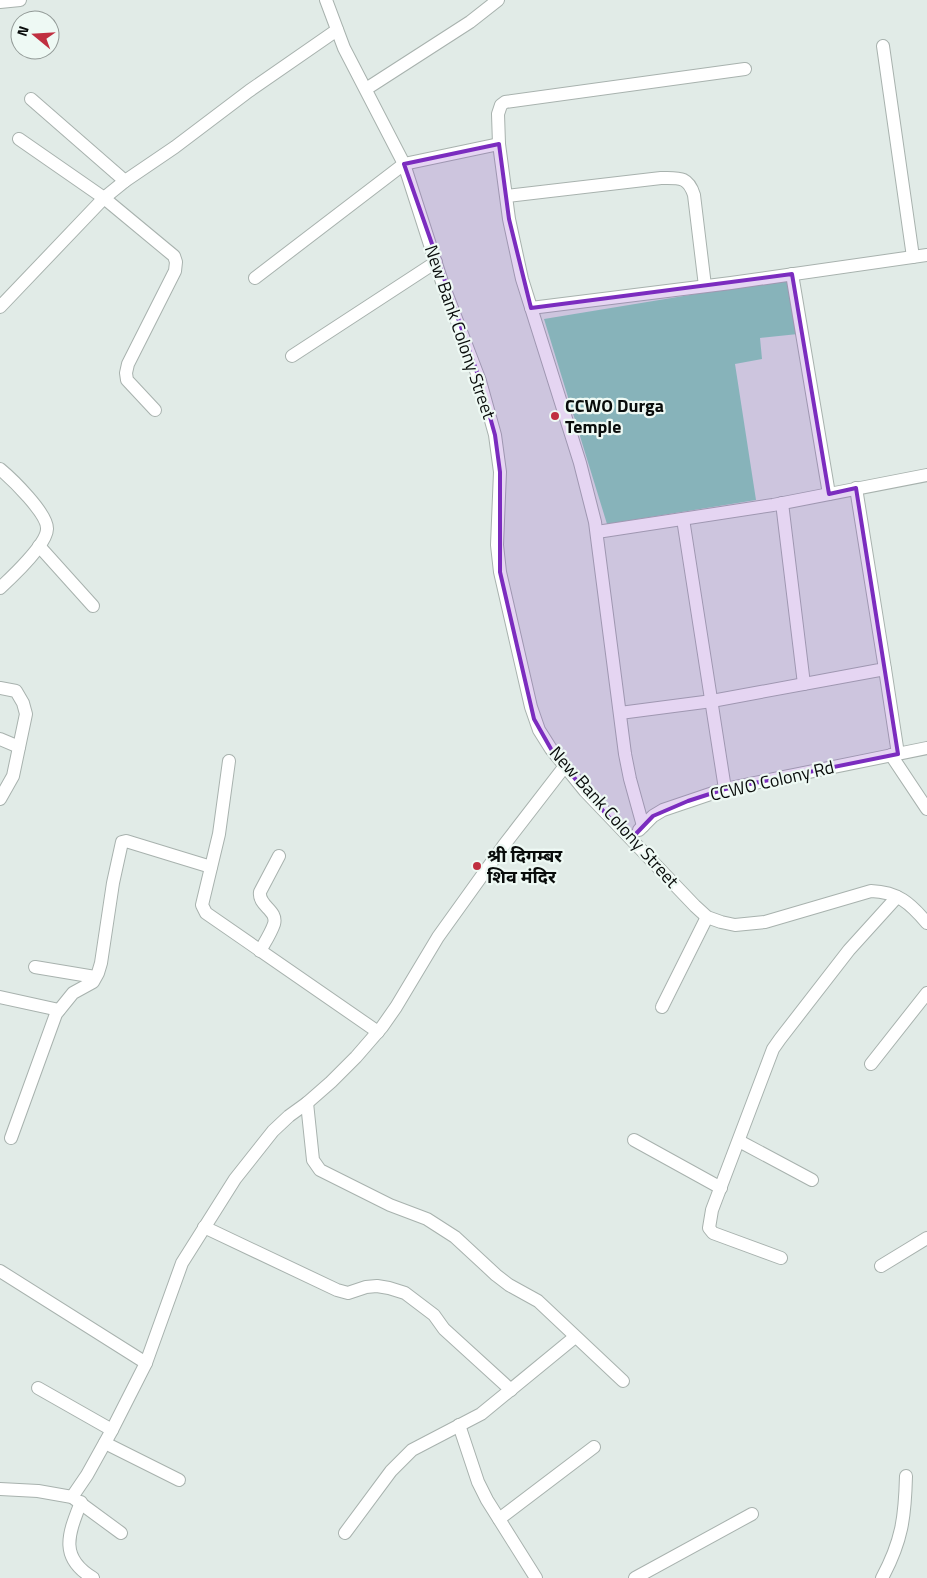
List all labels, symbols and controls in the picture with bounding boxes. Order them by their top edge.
north arrow [10,10,60,60]
text: N [11,23,34,39]
street label: New Bank Colony Street [418,241,503,423]
place label: CCWO Durga Temple [565,392,664,440]
marker: CCWO Durga Temple [549,410,561,422]
street label: New Bank Colony Street [543,740,686,894]
street label: CCWO Colony Rd [707,753,837,808]
place label: श्री दिगम्बर शिव मंदिर [487,842,563,890]
marker: श्री दिगम्बर शिव मंदिर [471,860,483,872]

